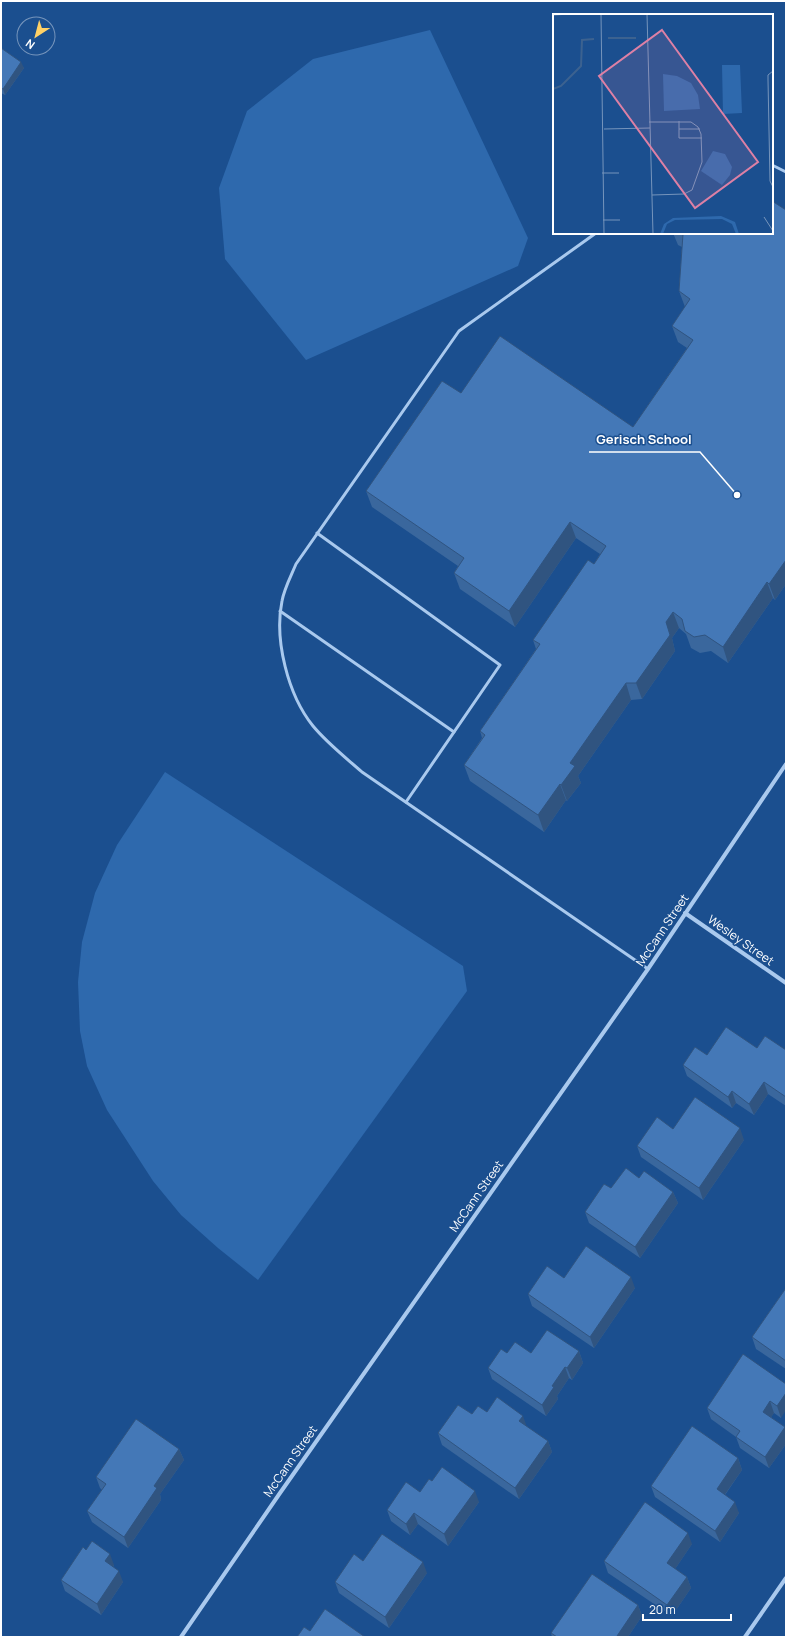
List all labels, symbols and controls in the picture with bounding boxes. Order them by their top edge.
inset map [553,14,773,234]
north arrow [16,16,56,56]
text: N [22,36,37,53]
callout: Gerisch School [589,427,700,452]
text: Gerisch School [596,430,692,448]
street label: McCann Street [631,890,693,970]
street label: Wesley Street [704,911,778,969]
street label: McCann Street [445,1157,507,1235]
street label: McCann Street [259,1422,321,1500]
scale bar [643,1596,731,1622]
text: 20 m [649,1601,676,1618]

